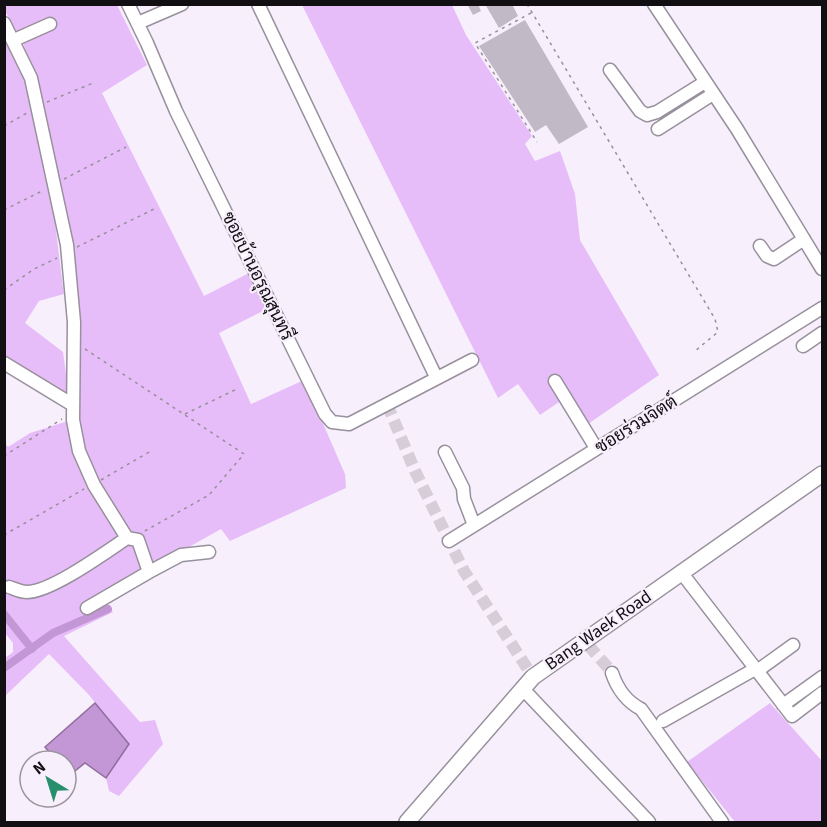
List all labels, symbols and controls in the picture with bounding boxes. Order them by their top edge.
street label: ซอยบ้านอรุณสุนทรี [216,207,301,345]
street label: ซอยร่วมจิตต์ [590,388,682,460]
street label: Bang Waek Road [540,584,657,677]
north arrow [18,749,78,809]
text: N [28,756,50,780]

